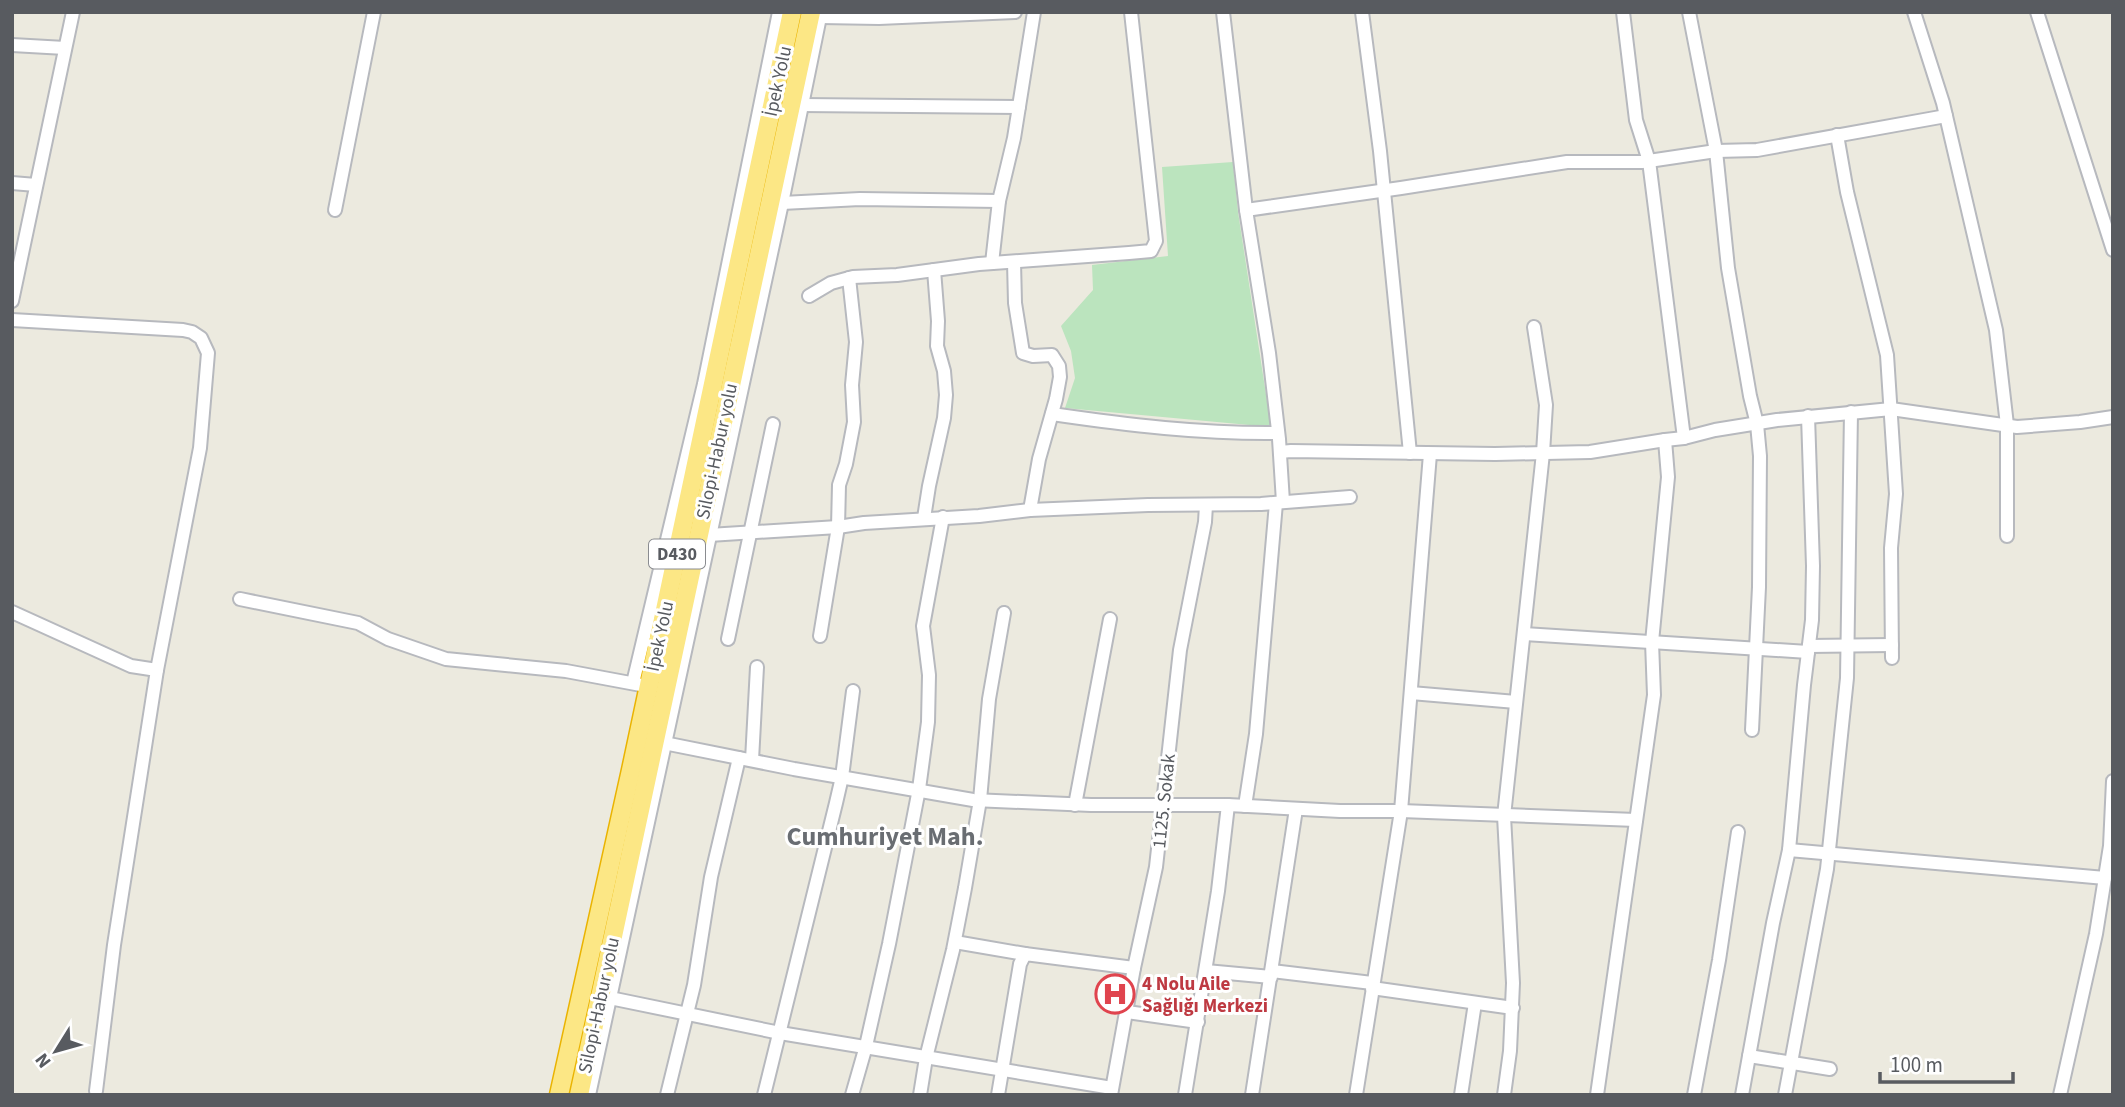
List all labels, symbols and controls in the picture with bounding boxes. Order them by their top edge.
street label: İpek Yolu [758,43,799,119]
street label: Silopi-Habur yolu [690,381,745,522]
road number: D430 [649,540,705,568]
street label: İpek Yolu [640,598,681,674]
street label: 1125. Sokak [1146,752,1183,850]
district label: Cumhuriyet Mah. [787,818,983,855]
street label: Silopi-Habur yolu [572,935,627,1076]
place label: 4 Nolu Aile Sağlığı Merkezi [1142,971,1268,1020]
hospital icon: 4 Nolu Aile Sağlığı Merkezi [1094,973,1136,1015]
north arrow [21,1016,91,1086]
scale bar [1880,1040,2013,1084]
text: N [29,1047,58,1074]
text: 100 m [1890,1050,1943,1080]

